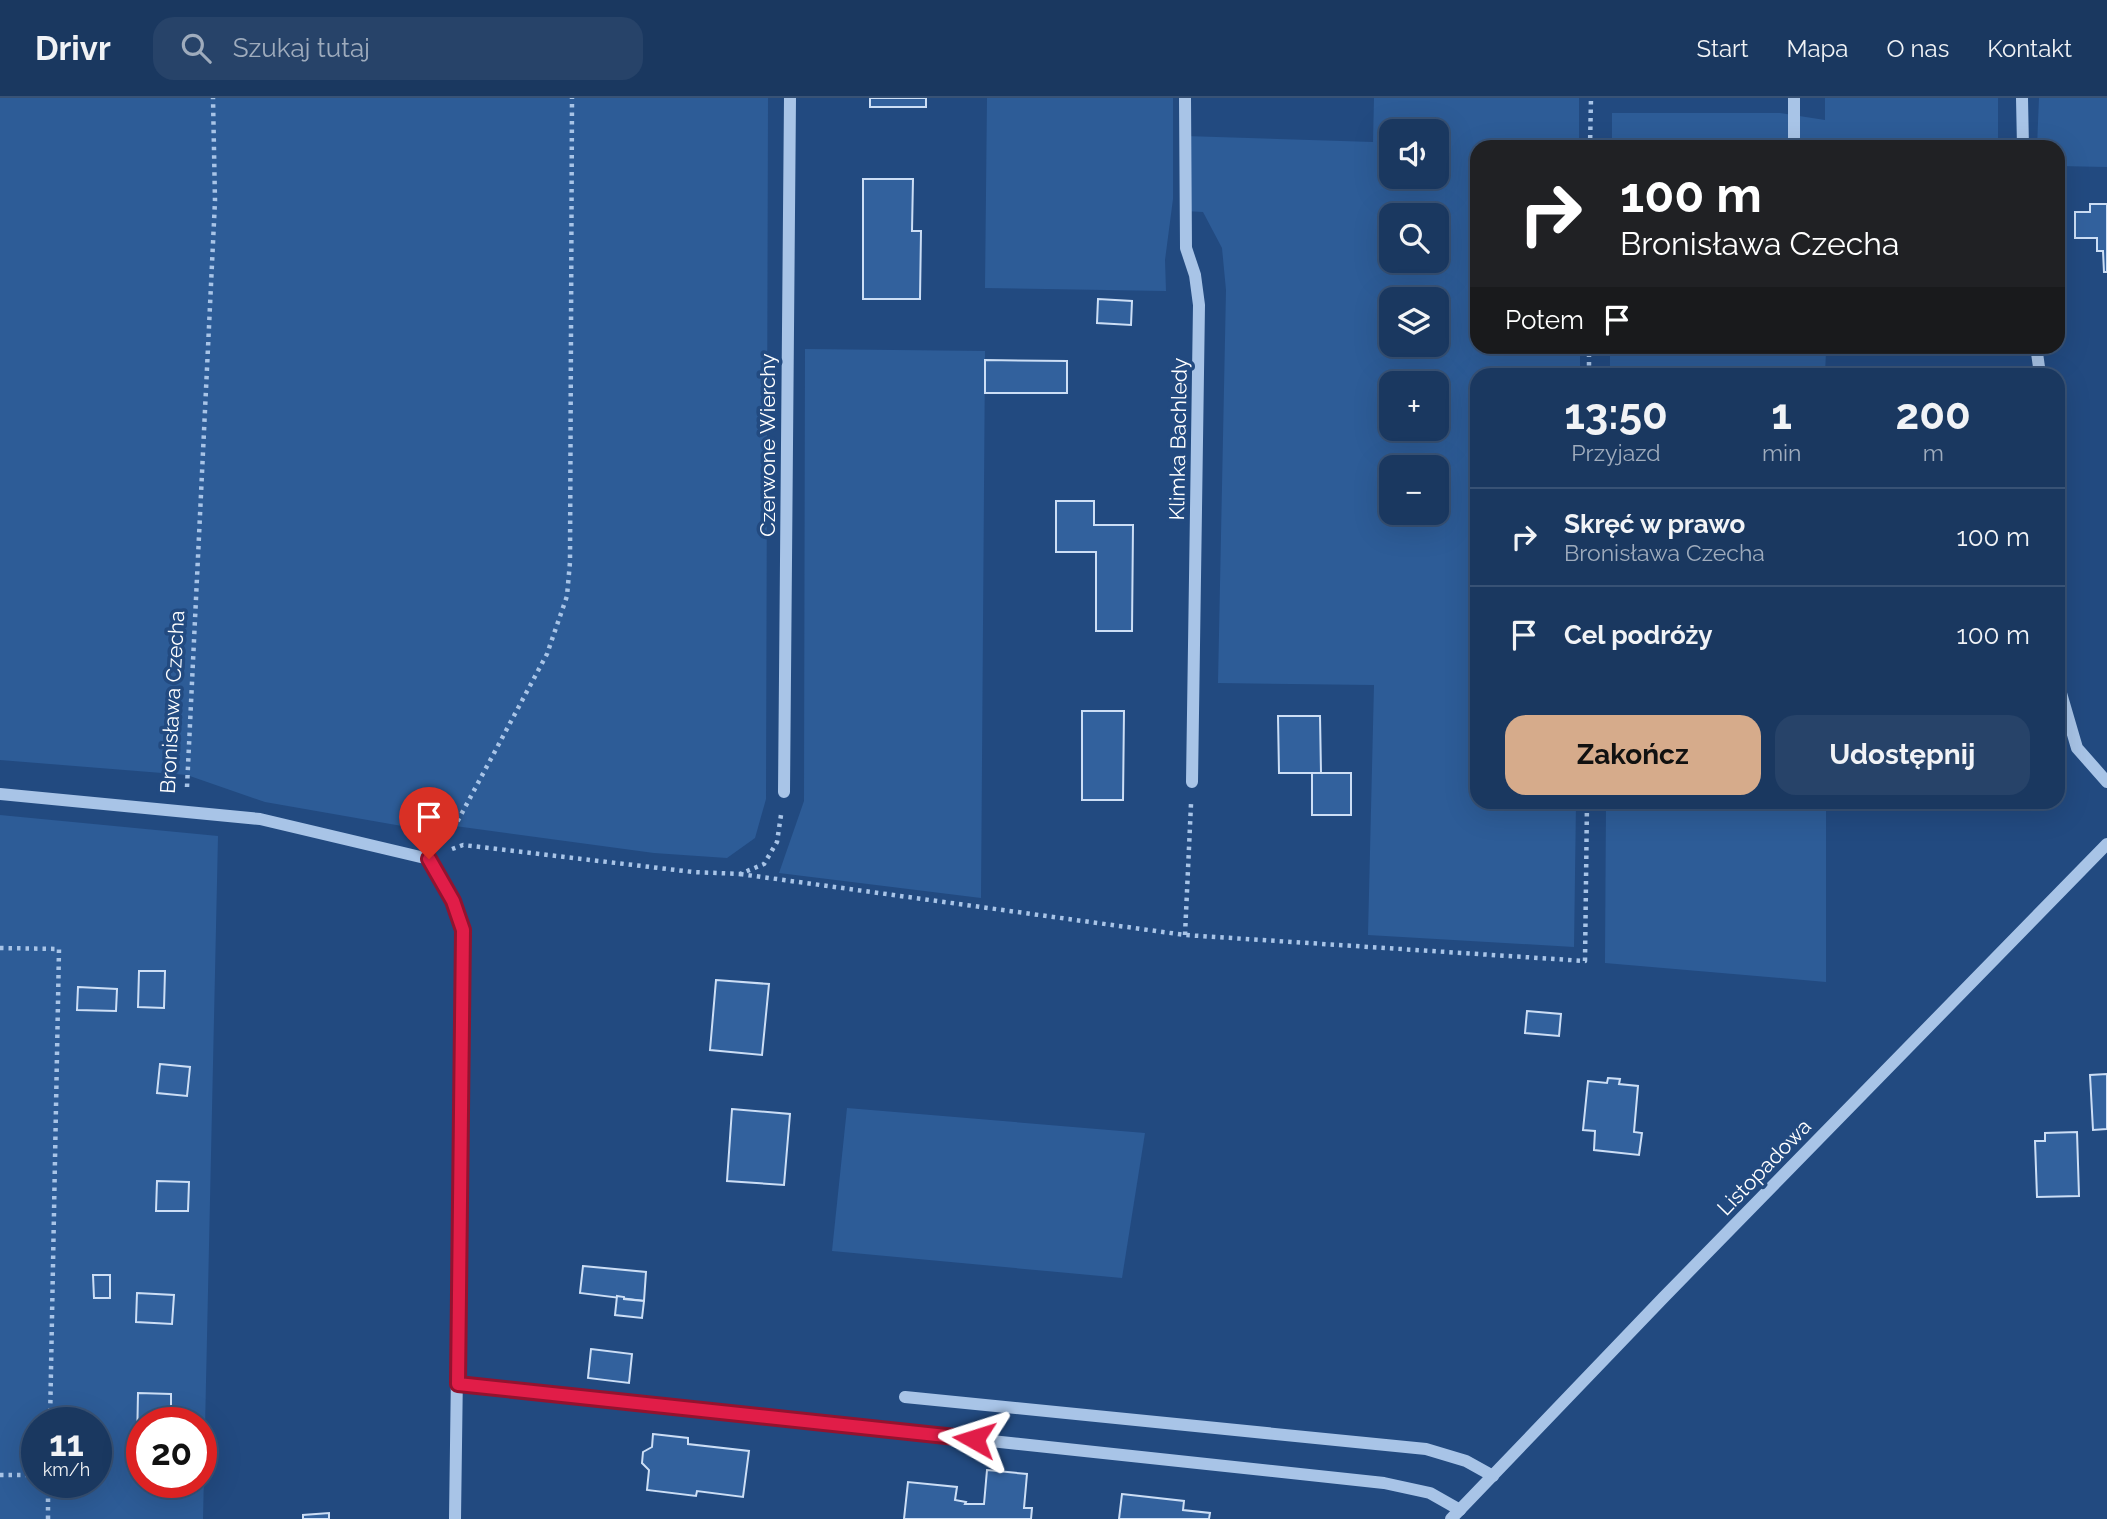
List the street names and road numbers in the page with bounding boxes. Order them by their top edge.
street label: Czerwone Wierchy [755,353,780,537]
street label: Klimka Bachledy [1164,357,1192,521]
street label: Bronisława Czecha [155,610,189,794]
street label: Listopadowa [1712,1114,1816,1220]

